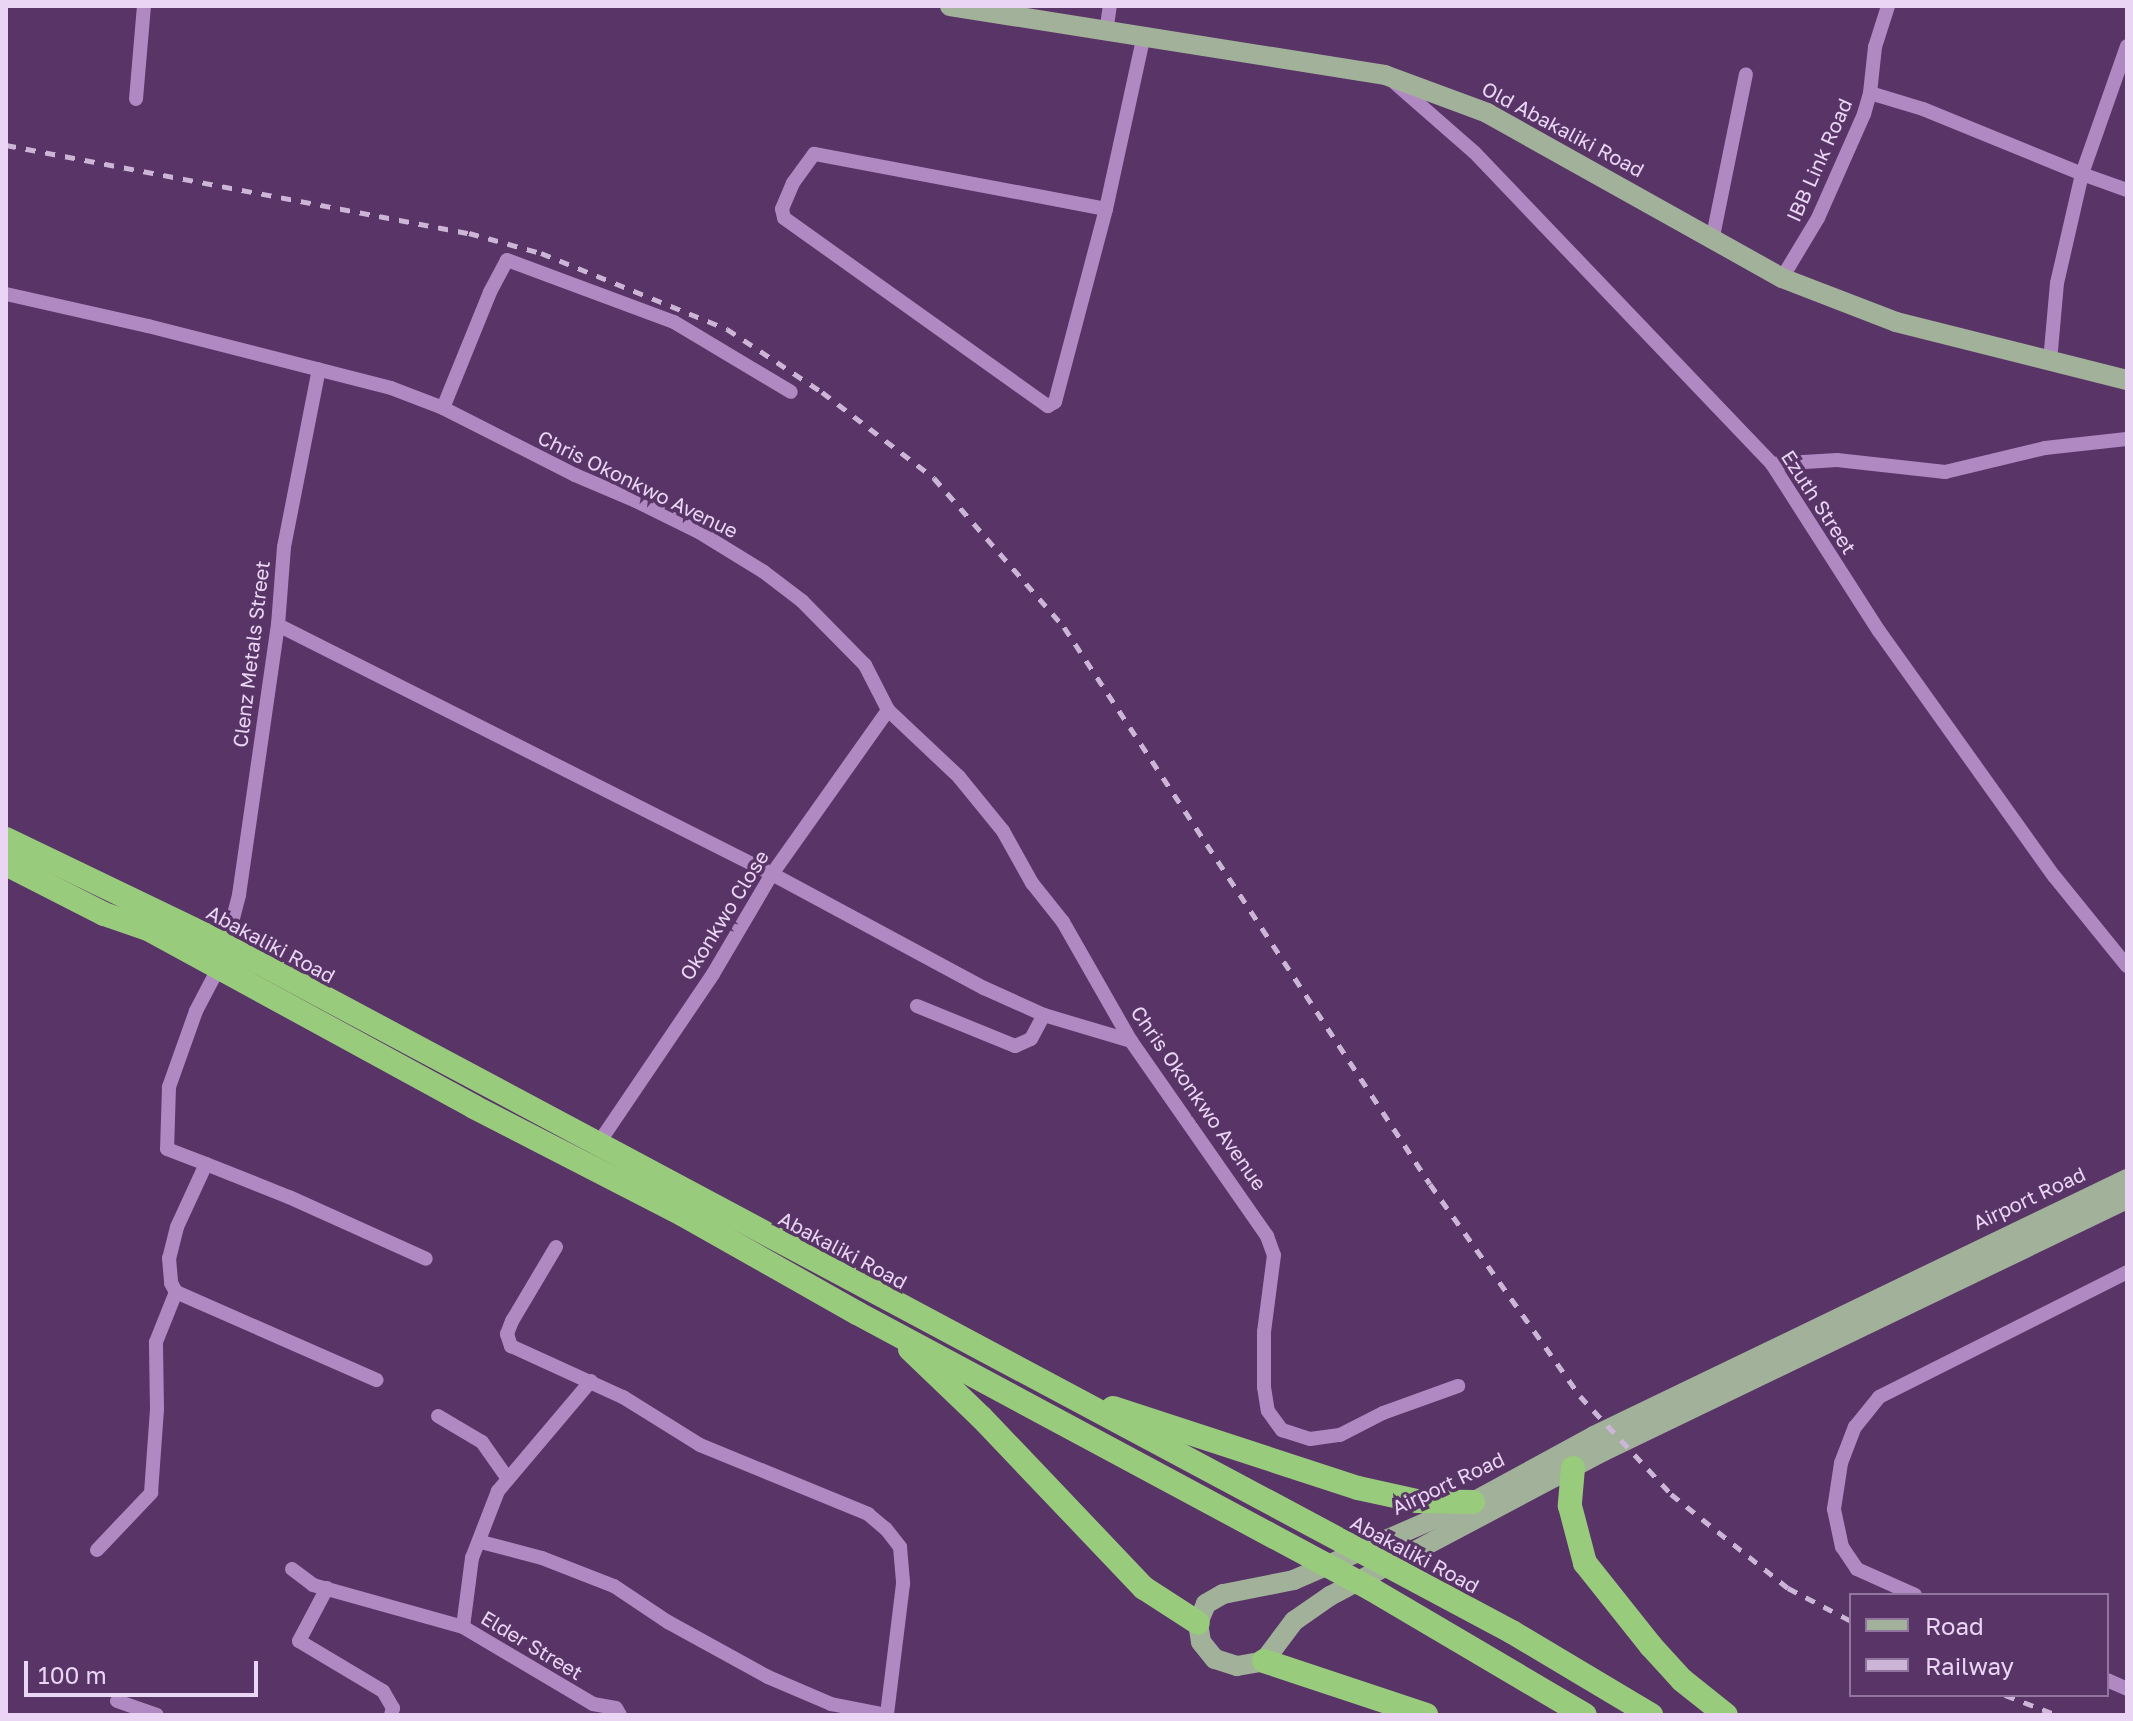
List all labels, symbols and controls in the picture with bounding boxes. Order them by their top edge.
street label: Old Abakaliki Road [1478,76,1648,182]
street label: IBB Link Road [1781,95,1857,225]
street label: Chris Okonkwo Avenue [534,425,742,543]
street label: Ezuth Street [1777,446,1861,558]
street label: Clenz Metals Street [228,559,274,749]
street label: Okonkwo Close [674,846,774,984]
street label: Abakaliki Road [203,900,339,988]
street label: Chris Okonkwo Avenue [1126,1001,1272,1195]
street label: Airport Road [1969,1162,2089,1234]
street label: Abakaliki Road [775,1206,911,1294]
street label: Airport Road [1388,1447,1508,1519]
street label: Abakaliki Road [1347,1510,1483,1598]
legend [1849,1593,2109,1697]
street label: Elder Street [477,1605,587,1685]
text: Road [1925,1611,1984,1640]
scale bar [28,1645,262,1695]
text: Railway [1925,1651,2014,1680]
text: 100 m [38,1660,107,1689]

